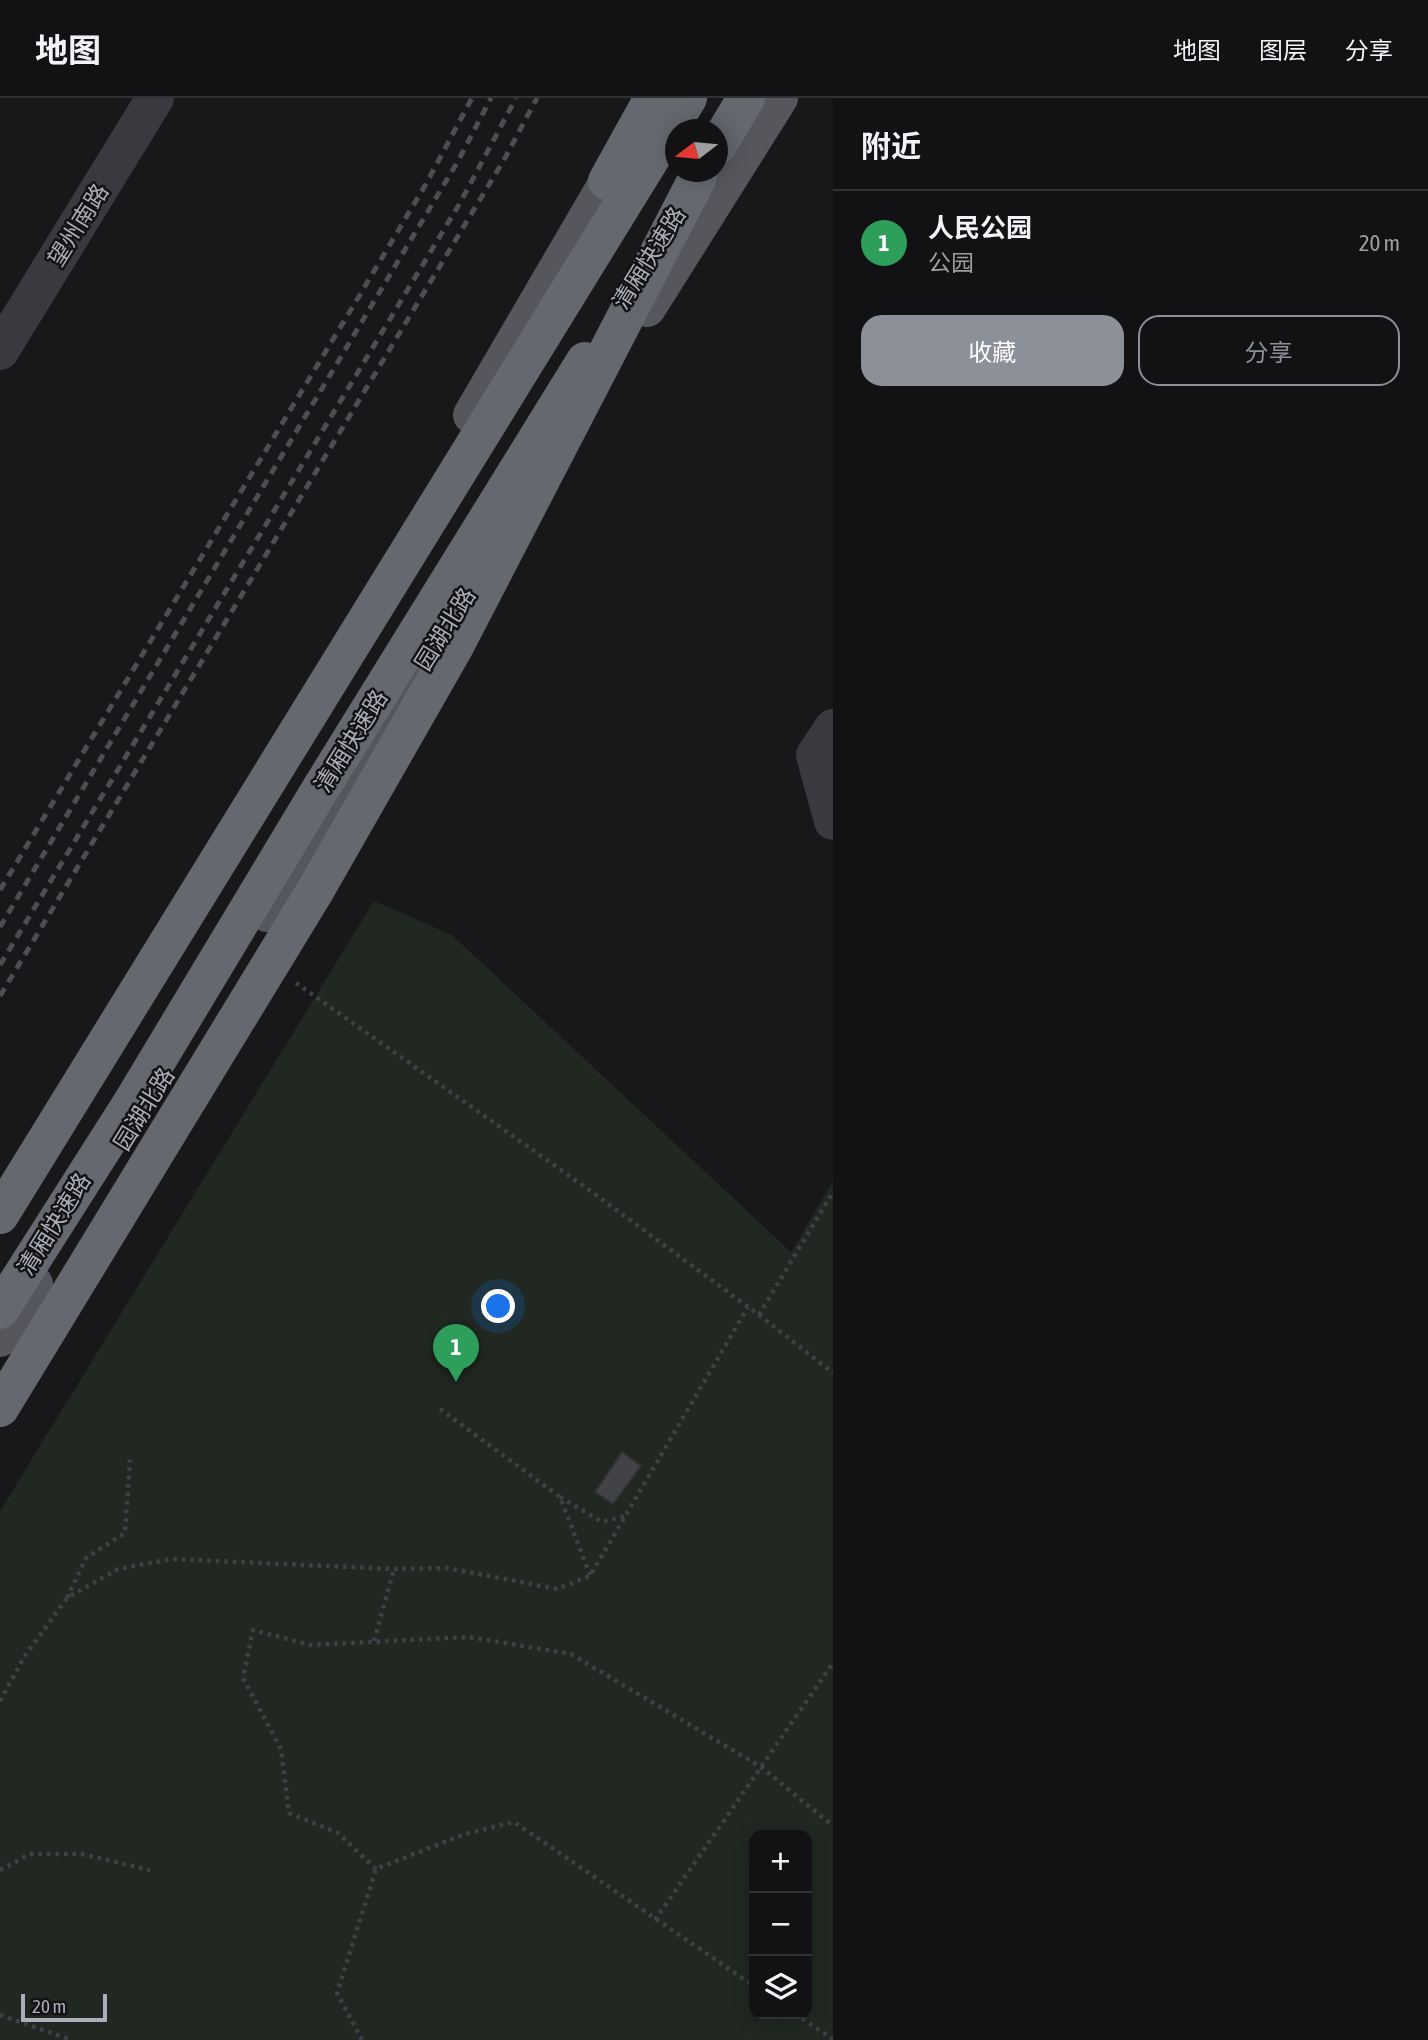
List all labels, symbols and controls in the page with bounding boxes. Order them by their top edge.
text: 地图 [35,31,101,69]
text: 地图 [1173,37,1221,64]
text: 图层 [1259,37,1307,64]
text: 分享 [1345,37,1393,64]
north arrow [665,119,728,182]
text: 附近 [861,129,921,163]
street label: 望州南路 [43,179,113,271]
street label: 清厢快速路 [608,202,690,314]
text: 人民公园 [928,213,1032,243]
text: 1 [879,230,889,256]
text: 20 m [1359,230,1400,256]
text: 公园 [928,250,974,276]
button: 收藏 [861,315,1124,386]
button: 分享 [1138,315,1400,386]
street label: 园湖北路 [410,583,480,675]
street label: 清厢快速路 [310,685,392,797]
street label: 园湖北路 [109,1063,179,1155]
street label: 清厢快速路 [13,1168,95,1280]
your location [481,1289,515,1323]
pin: 1 [433,1324,479,1382]
map controls [749,1830,812,2019]
button: + [749,1830,812,1893]
button: − [749,1893,812,1956]
button: layers [749,1956,812,2019]
scale bar [21,1991,107,2023]
text: 20 m [32,1995,66,2017]

